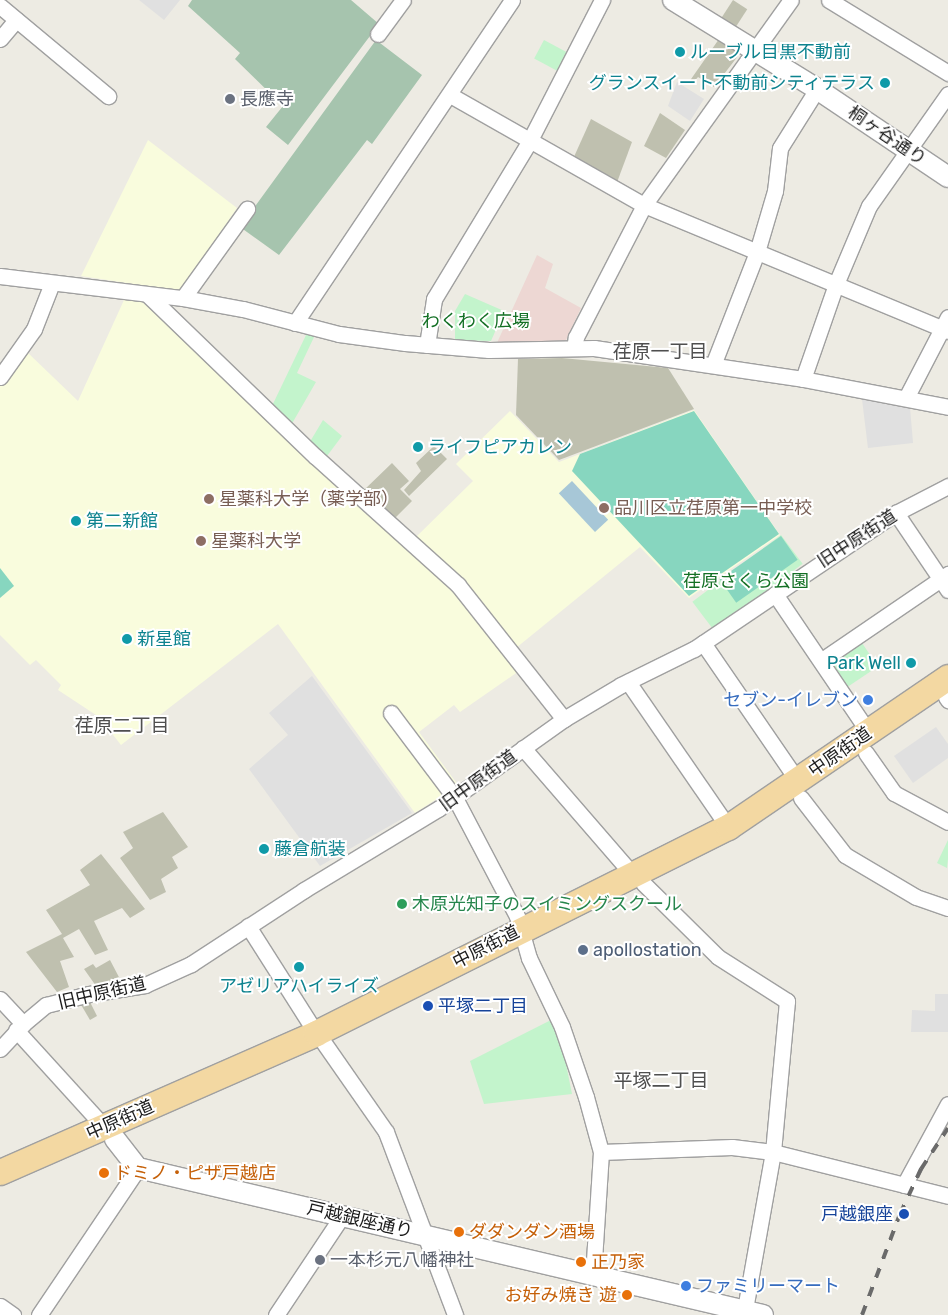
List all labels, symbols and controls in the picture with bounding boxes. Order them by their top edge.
place label: ルーブル目黒不動前 [690,41,852,63]
marker: ルーブル目黒不動前 [674,46,686,58]
place label: グランスイート不動前シティテラス [587,72,875,94]
marker: グランスイート不動前シティテラス [879,77,891,89]
place label: 長應寺 [240,88,294,110]
marker: 長應寺 [224,93,236,105]
street label: 桐ヶ谷通り [844,102,930,170]
park label: わくわく広場 [422,310,530,332]
district label: 荏原一丁目 [613,341,707,363]
place label: ライフピアカレン [428,436,572,458]
marker: ライフピアカレン [412,441,424,453]
place label: 星薬科大学（薬学部） [219,488,399,510]
marker: 星薬科大学（薬学部） [203,493,215,505]
place label: 品川区立荏原第一中学校 [614,497,812,519]
marker: 品川区立荏原第一中学校 [598,502,610,514]
street label: 旧中原街道 [813,505,901,573]
place label: 第二新館 [86,510,158,532]
marker: 第二新館 [70,515,82,527]
place label: 星薬科大学 [211,530,301,552]
marker: 星薬科大学 [195,535,207,547]
park label: 荏原さくら公園 [683,570,809,592]
place label: 新星館 [137,628,191,650]
marker: 新星館 [121,633,133,645]
place label: Park Well [826,652,901,674]
marker: Park Well [905,657,917,669]
place label: セブン-イレブン [723,689,858,711]
marker: セブン-イレブン [862,694,874,706]
district label: 荏原二丁目 [75,715,169,737]
street label: 中原街道 [804,723,876,781]
street label: 旧中原街道 [435,746,521,816]
place label: 藤倉航装 [274,838,346,860]
marker: 藤倉航装 [258,843,270,855]
place label: 木原光知子のスイミングスクール [412,893,682,915]
marker: 木原光知子のスイミングスクール [396,898,408,910]
street label: 中原街道 [449,921,523,973]
place label: apollostation [593,939,702,961]
marker: apollostation [577,944,589,956]
marker: アゼリアハイライズ [293,961,305,973]
street label: 旧中原街道 [56,972,148,1014]
place label: アゼリアハイライズ [218,975,380,997]
place label: 平塚二丁目 [438,995,528,1017]
marker: 平塚二丁目 [422,1000,434,1012]
district label: 平塚二丁目 [614,1070,708,1092]
street label: 中原街道 [83,1095,157,1145]
place label: ドミノ・ピザ戸越店 [114,1162,276,1184]
marker: ドミノ・ピザ戸越店 [98,1167,110,1179]
street label: 戸越銀座通り [305,1197,415,1243]
place label: 戸越銀座 [821,1203,893,1225]
marker: 戸越銀座 [897,1207,911,1221]
place label: ダダンダン酒場 [469,1221,595,1243]
marker: ダダンダン酒場 [453,1226,465,1238]
place label: 一本杉元八幡神社 [330,1249,474,1271]
place label: 正乃家 [591,1251,645,1273]
marker: 一本杉元八幡神社 [314,1254,326,1266]
marker: 正乃家 [575,1256,587,1268]
place label: ファミリーマート [696,1275,840,1297]
marker: ファミリーマート [680,1280,692,1292]
place label: お好み焼き 遊 [505,1284,617,1306]
marker: お好み焼き 遊 [621,1289,633,1301]

